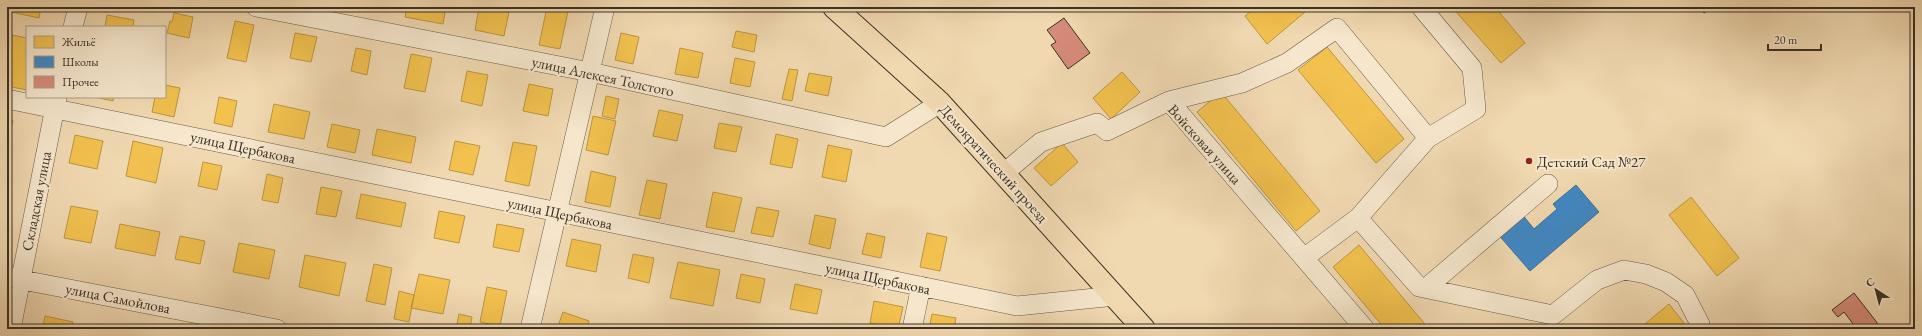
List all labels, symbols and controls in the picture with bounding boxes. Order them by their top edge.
legend [26,26,166,98]
scale bar [1768,26,1821,52]
text: 20 m [1774,32,1798,48]
text: Жильё [61,34,96,50]
street label: улица Алексея Толстого [530,52,676,100]
text: Школы [62,54,99,70]
text: Прочее [62,74,99,90]
street label: Демократический проезд [936,100,1052,226]
street label: Войсковая улица [1164,100,1246,188]
street label: улица Щербакова [189,127,297,167]
street label: Складская улица [17,149,55,253]
place label: Детский Сад №27 [1537,152,1646,171]
marker: Детский Сад №27 [1524,156,1534,166]
street label: улица Щербакова [506,193,614,233]
street label: улица Щербакова [824,258,932,298]
north arrow [1856,270,1896,310]
text: С [1863,274,1878,290]
street label: улица Самойлова [64,279,172,317]

